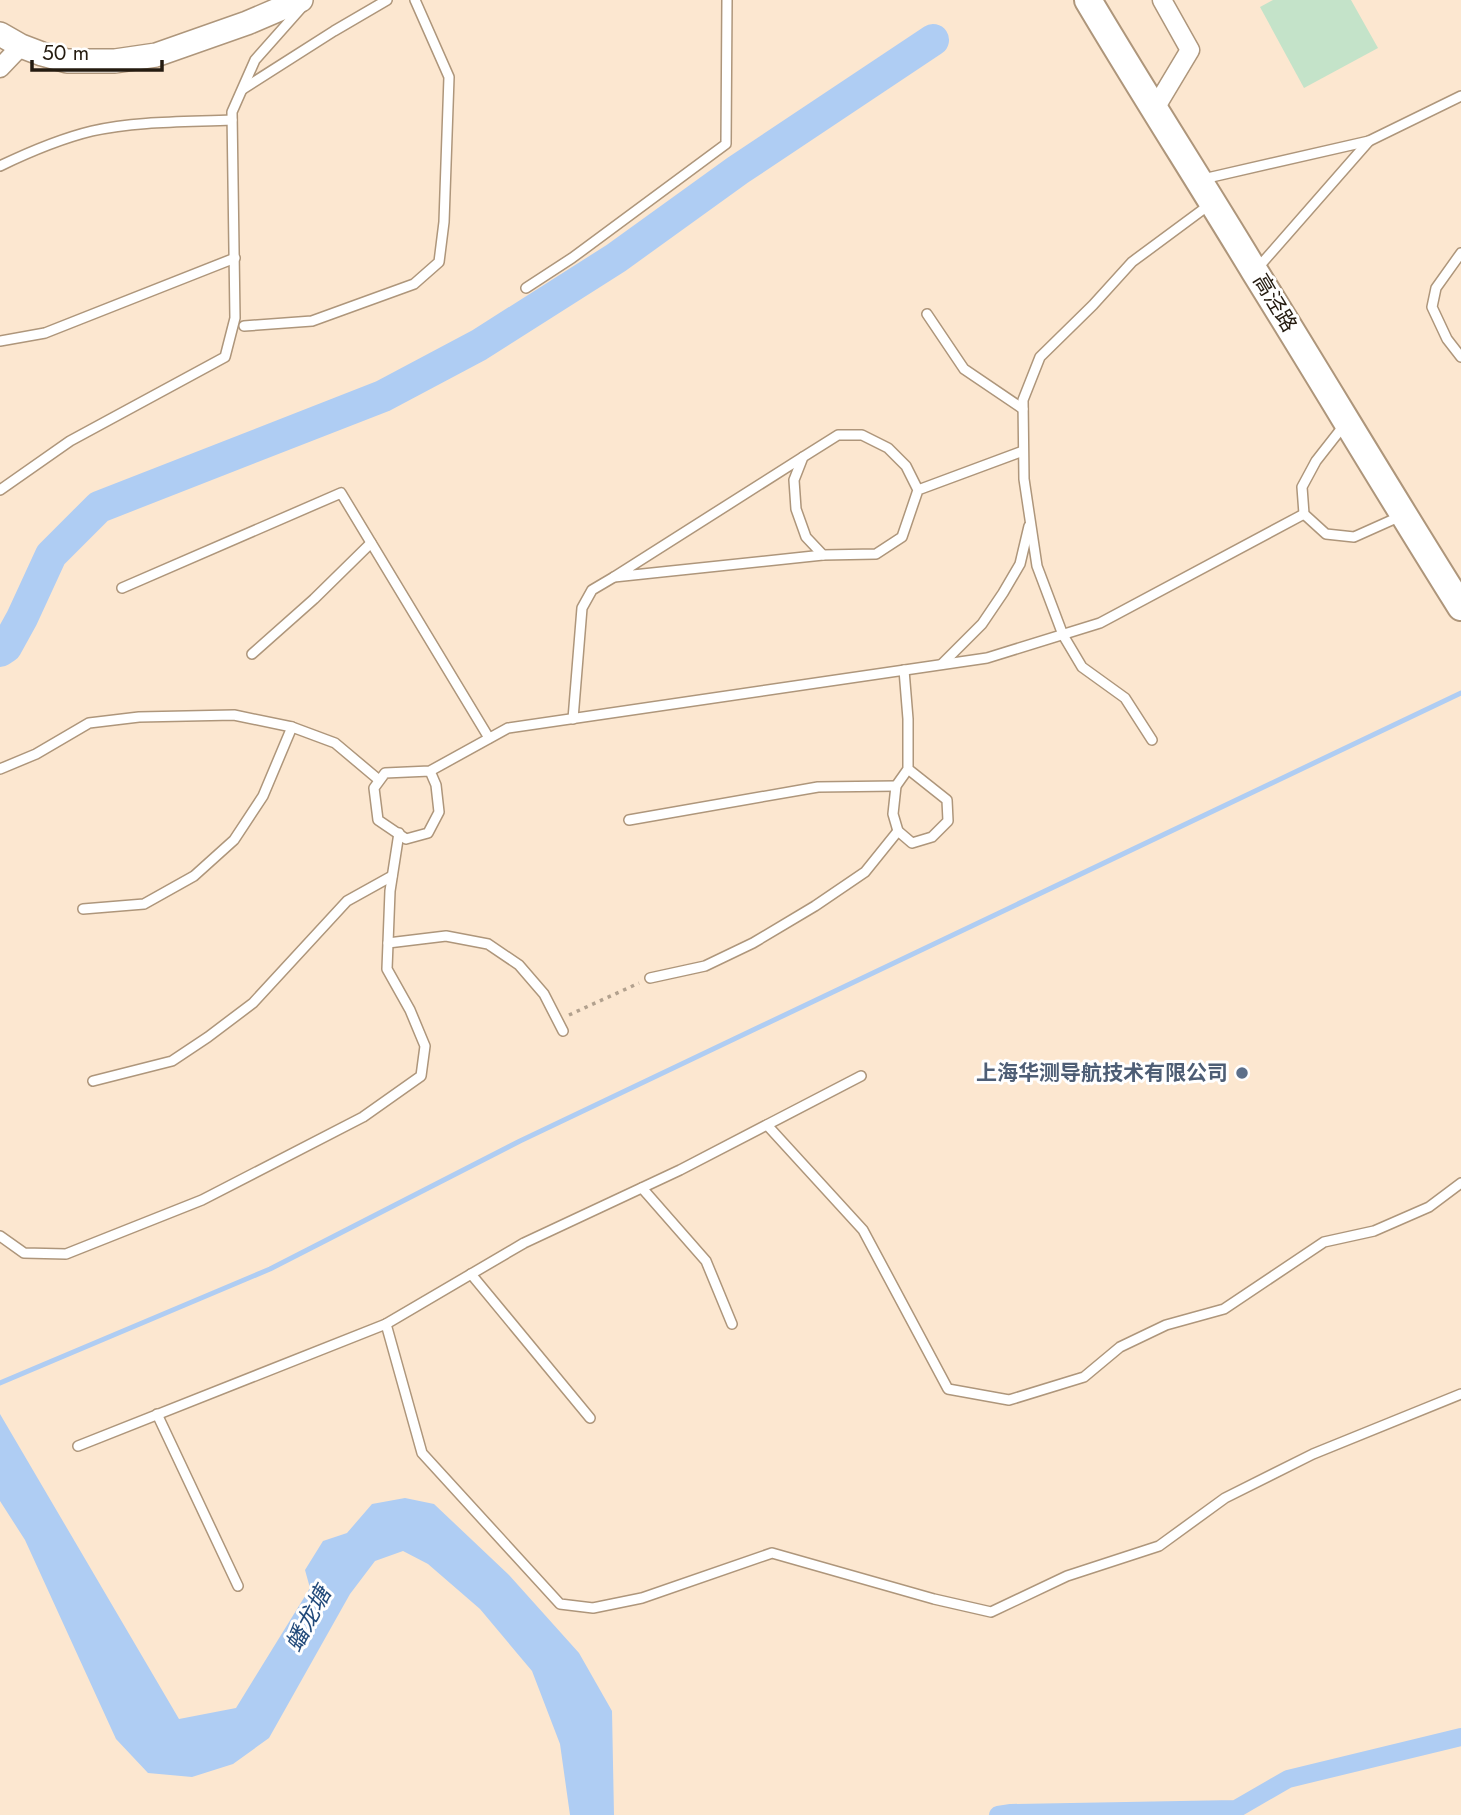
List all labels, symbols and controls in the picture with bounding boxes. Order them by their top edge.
scale bar [32,28,161,72]
text: 50 m [42,38,89,68]
street label: 高泾路 [1246,268,1304,338]
place label: 上海华测导航技术有限公司 [976,1058,1228,1088]
marker: 上海华测导航技术有限公司 [1234,1065,1250,1081]
water label: 蟠龙塘 [277,1577,341,1657]

